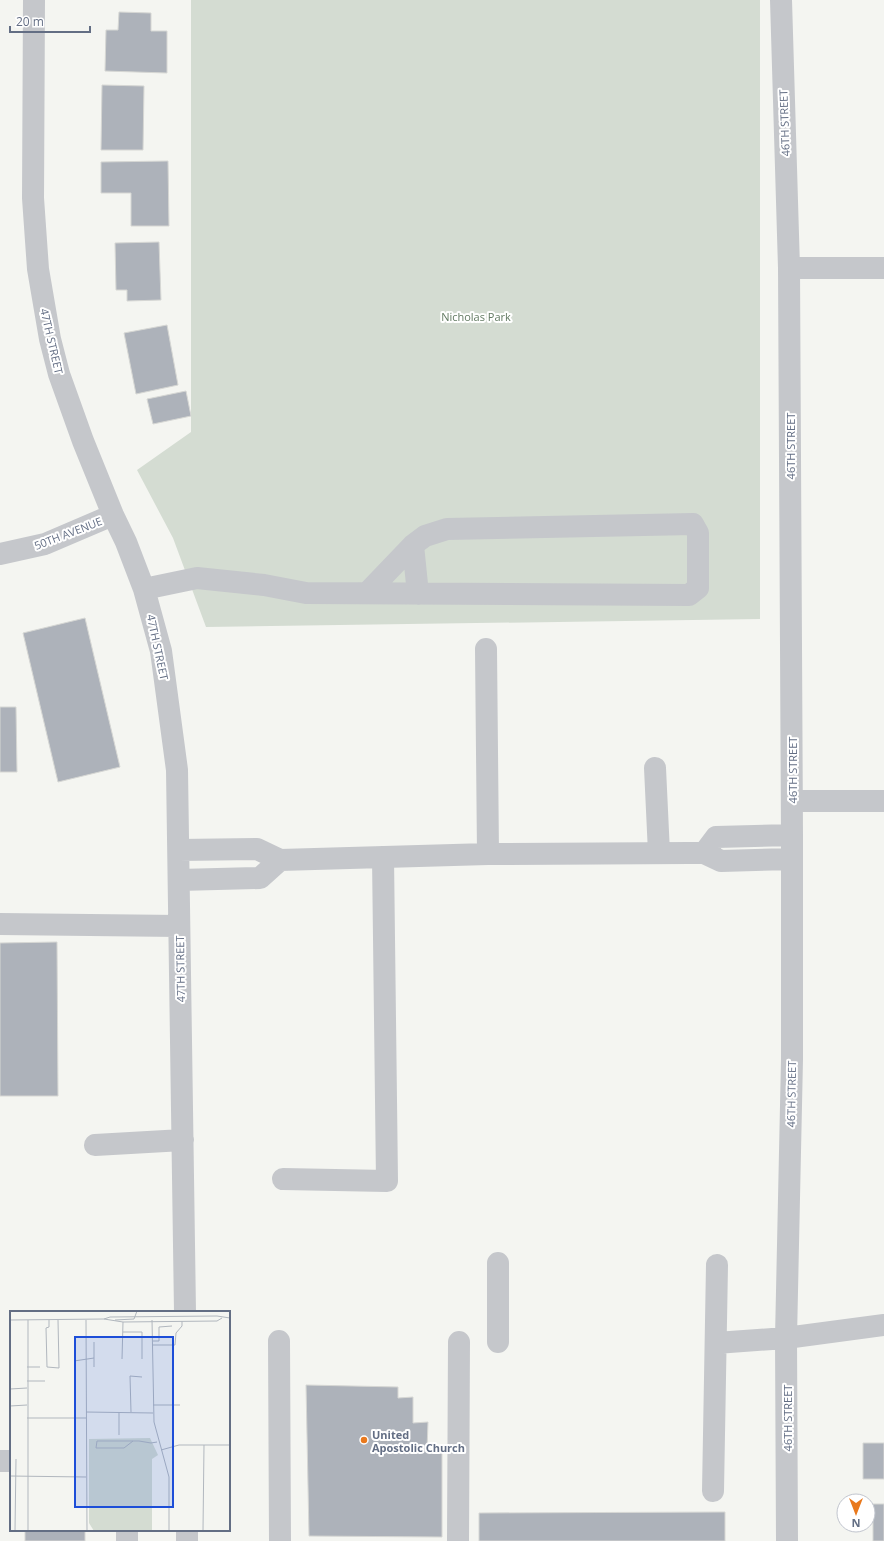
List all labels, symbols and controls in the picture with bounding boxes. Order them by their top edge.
scale bar [10,8,90,34]
text: 20 m [16,13,44,30]
street label: 46TH STREET [775,89,793,157]
street label: 47TH STREET [37,307,67,375]
park label: Nicholas Park [441,309,511,324]
street label: 46TH STREET [783,413,798,479]
street label: 50TH AVENUE [32,513,104,553]
street label: 47TH STREET [144,613,172,681]
street label: 46TH STREET [785,737,800,803]
street label: 47TH STREET [172,935,188,1003]
street label: 46TH STREET [783,1060,799,1128]
inset map [10,1311,230,1531]
street label: 46TH STREET [780,1385,795,1451]
place label: United Apostolic Church [372,1427,465,1455]
marker: United Apostolic Church [359,1435,369,1445]
north arrow [836,1493,876,1533]
text: N [852,1516,860,1531]

